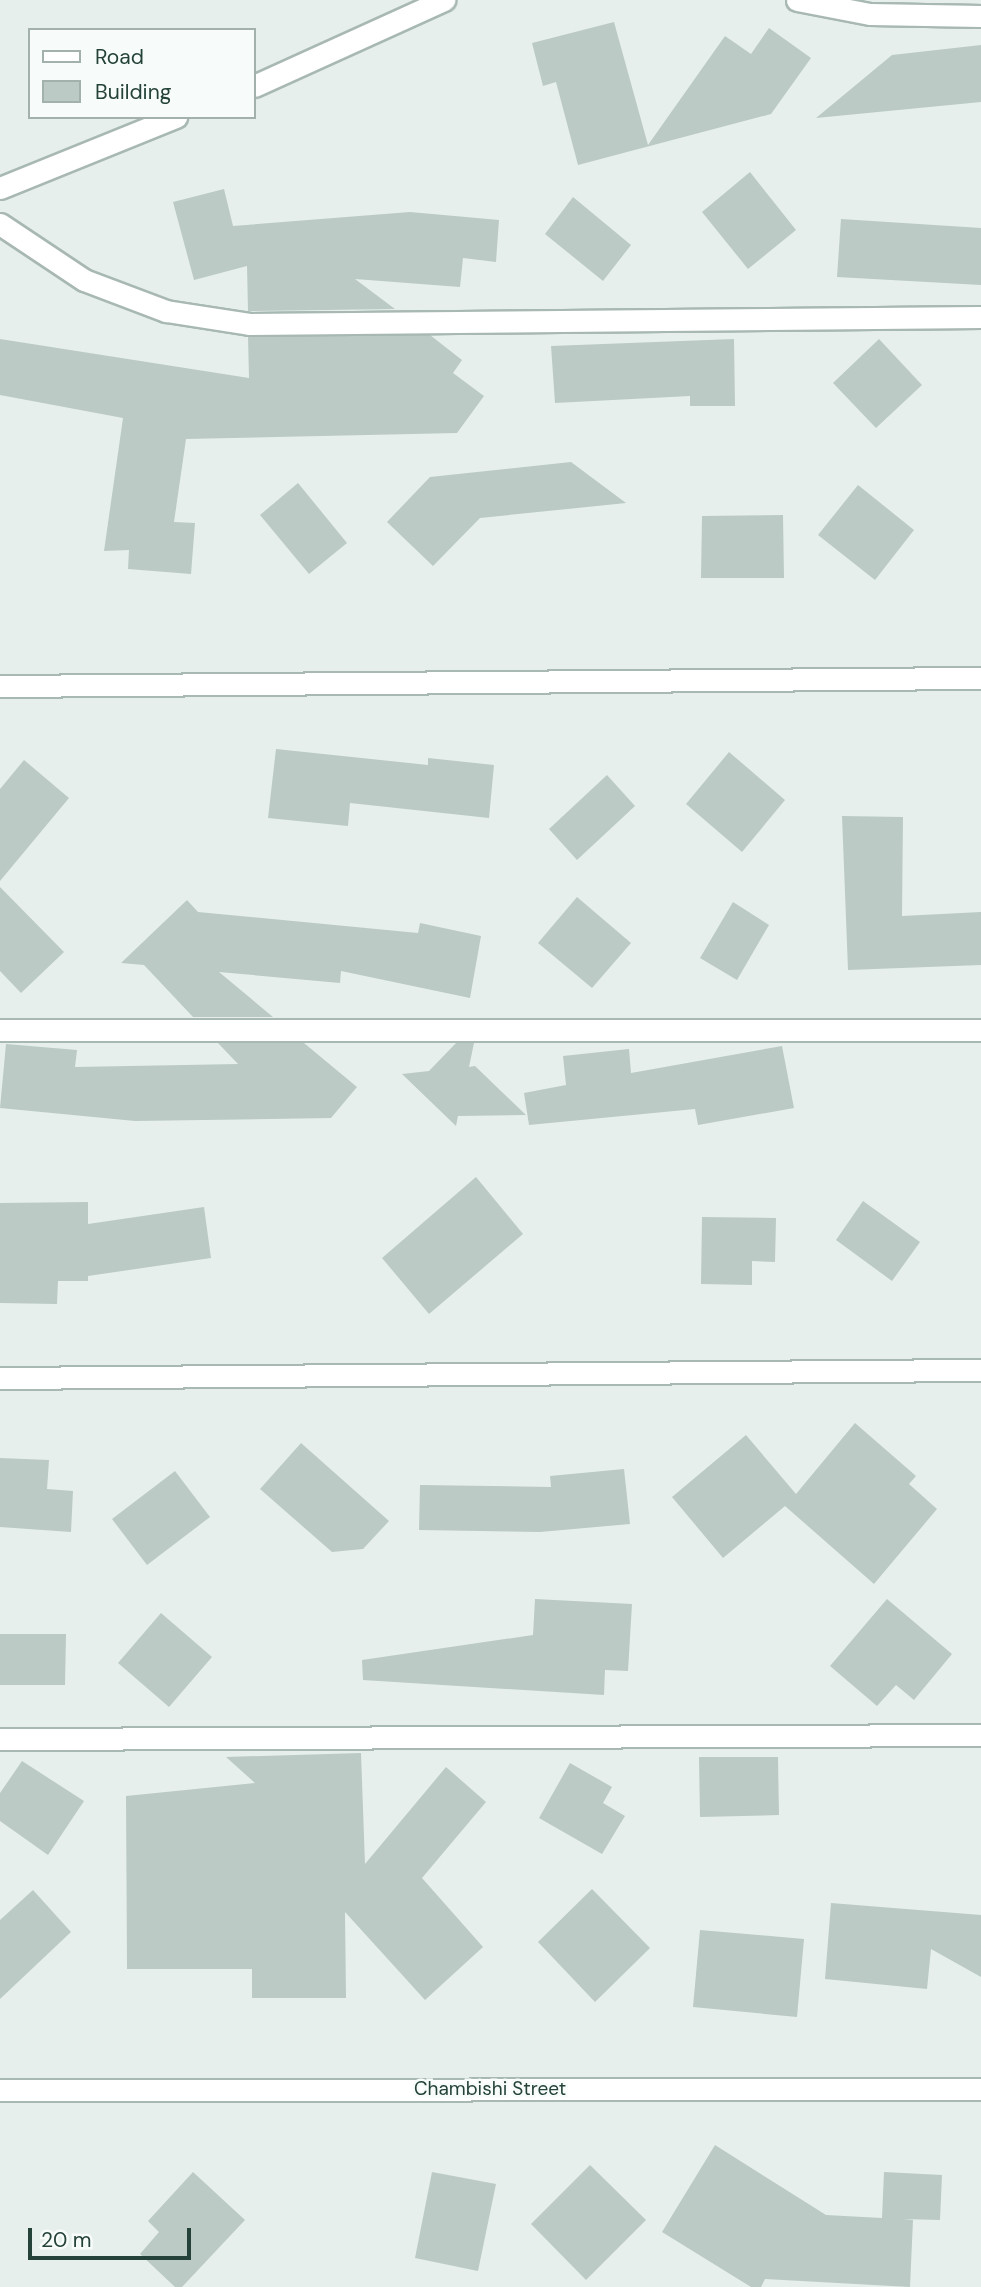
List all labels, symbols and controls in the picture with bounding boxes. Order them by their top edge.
legend [28,28,256,119]
text: Road [95,43,144,71]
text: Building [95,78,171,106]
street label: Chambishi Street [414,2078,566,2100]
scale bar [32,2214,194,2258]
text: 20 m [41,2226,92,2254]

